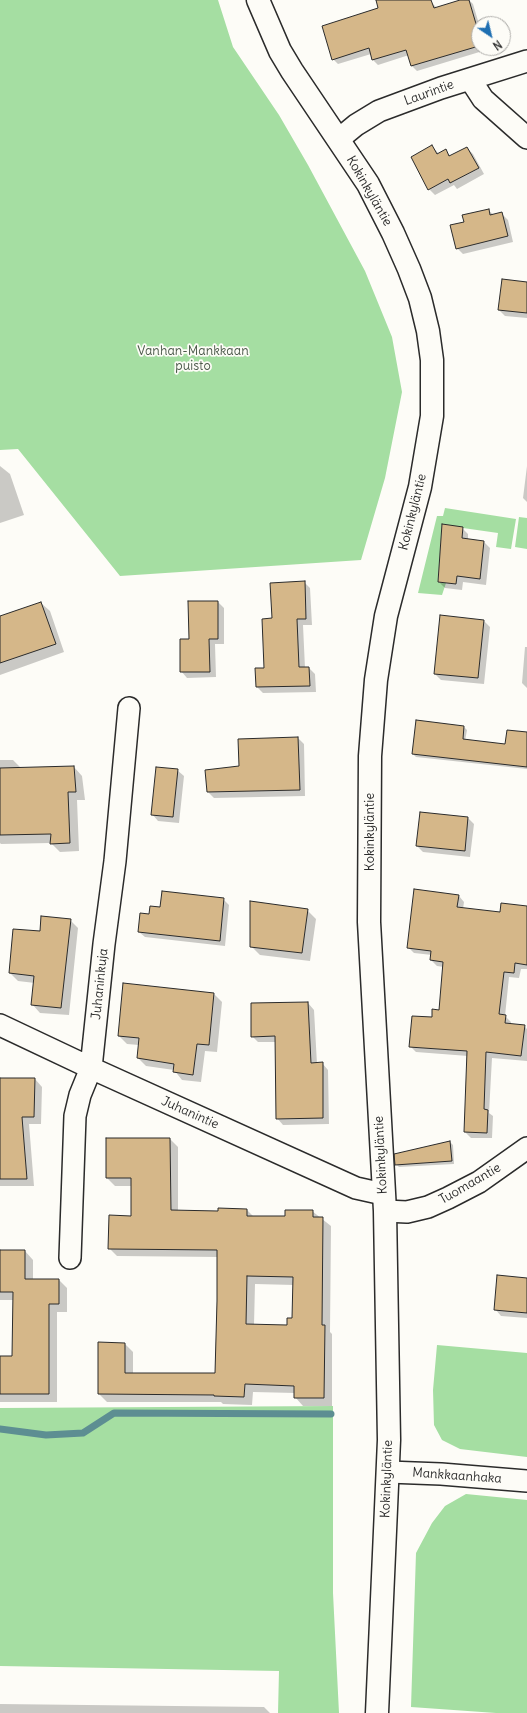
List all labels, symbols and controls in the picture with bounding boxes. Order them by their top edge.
north arrow [471,16,511,56]
text: N [490,37,504,53]
street label: Laurintie [402,77,456,109]
street label: Kokinkyläntie [343,153,395,229]
park label: Vanhan-Mankkaan puisto [137,343,249,374]
street label: Kokinkyläntie [396,472,430,552]
street label: Kokinkyläntie [362,793,378,871]
street label: Juhaninkuja [88,948,112,1020]
street label: Juhanintie [159,1093,221,1133]
street label: Kokinkyläntie [371,1115,391,1195]
street label: Tuomaantie [436,1160,504,1208]
street label: Kokinkyläntie [378,1440,396,1518]
street label: Mankkaanhaka [412,1465,502,1487]

